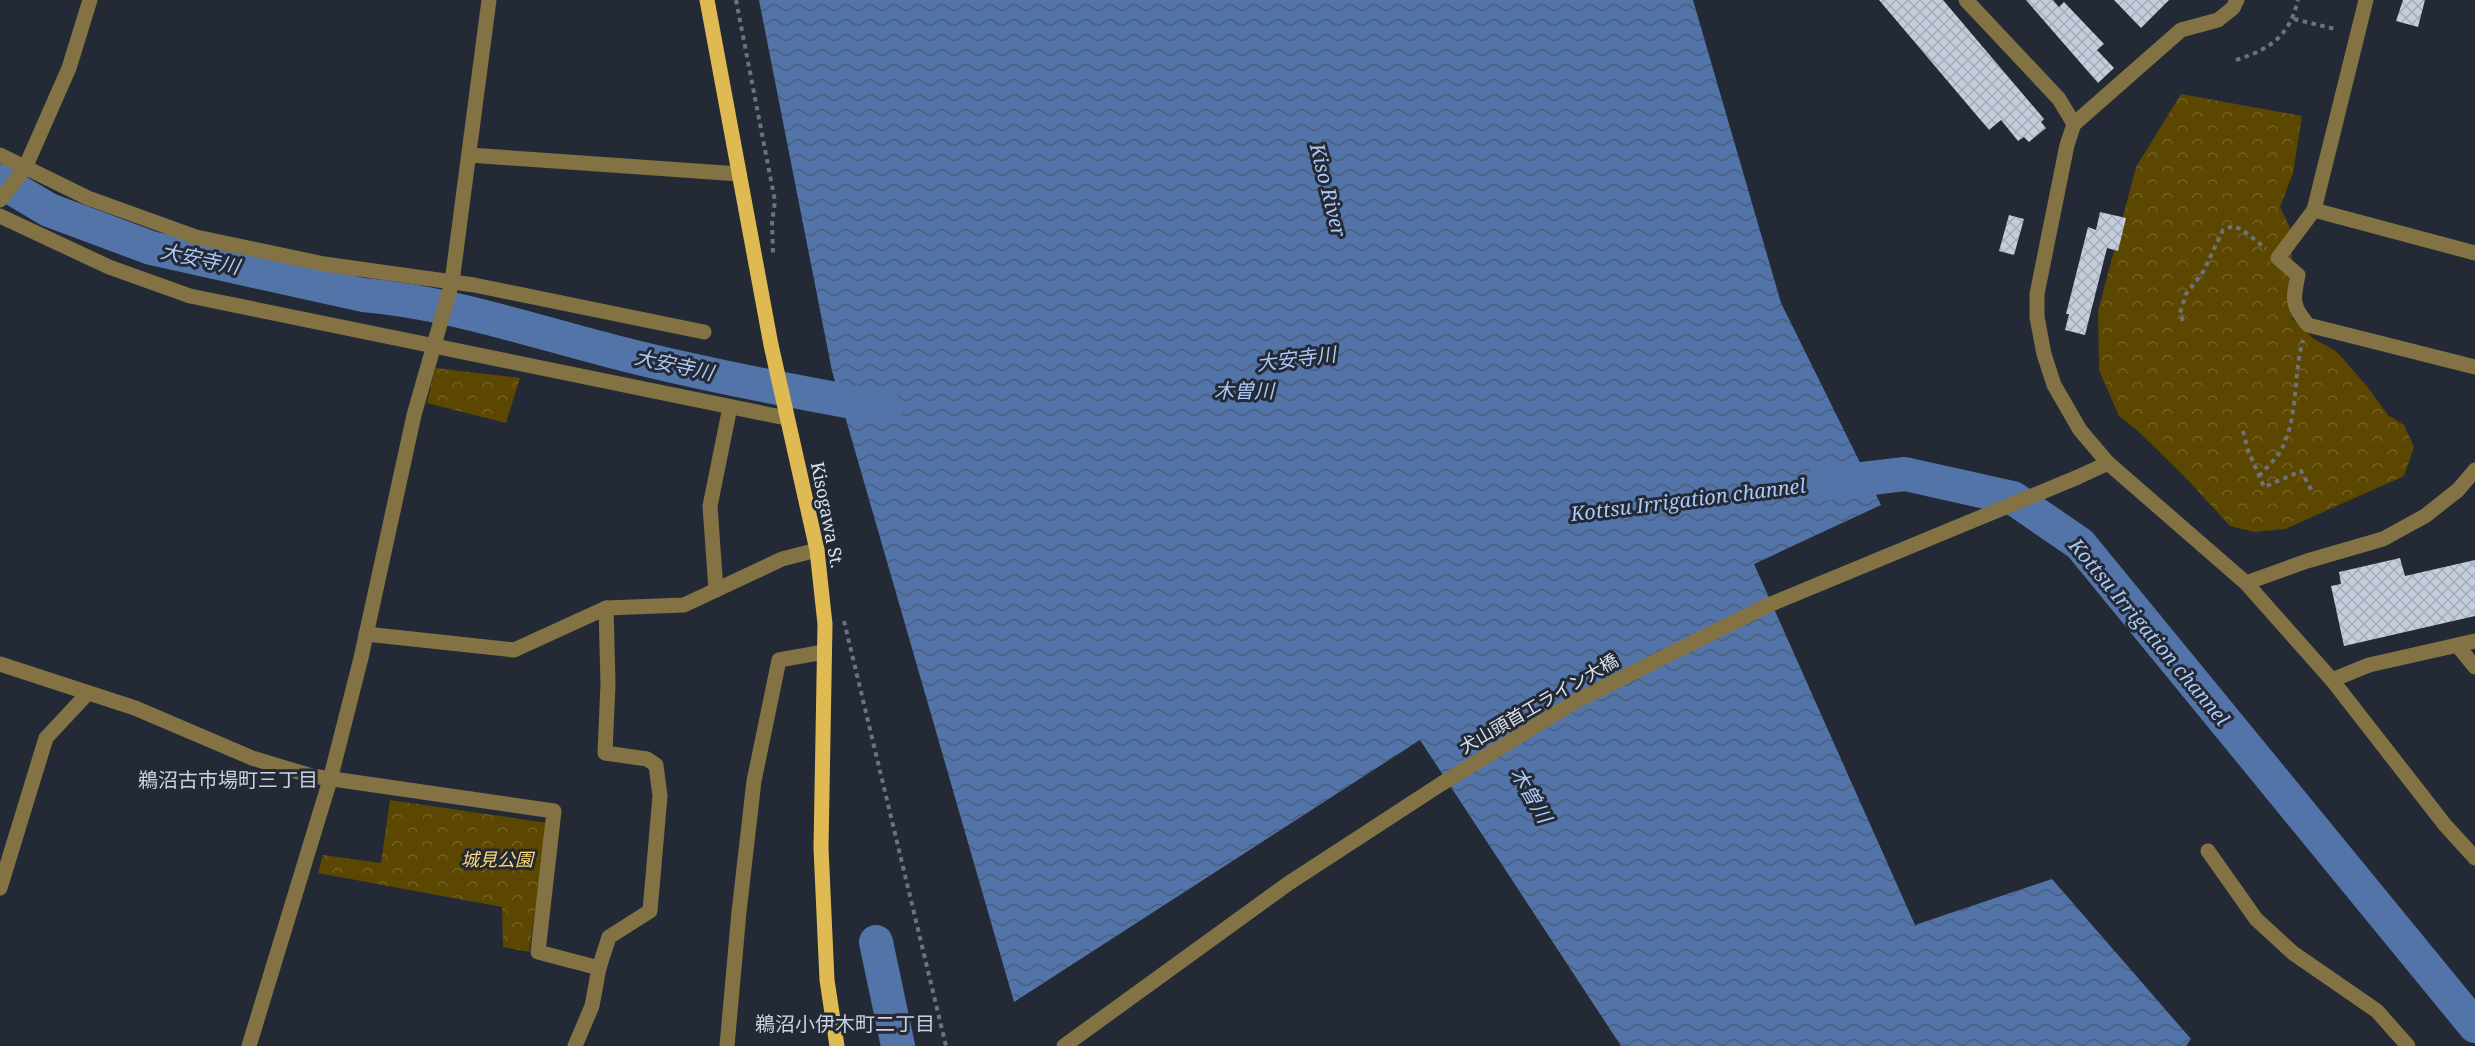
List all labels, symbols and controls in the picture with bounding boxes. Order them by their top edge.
water label: Kiso River [1304,139,1353,240]
water label: 大安寺川 [158,237,244,280]
water label: 大安寺川 [1255,340,1339,377]
water label: 大安寺川 [632,343,718,386]
water label: 木曽川 [1214,377,1276,404]
street label: Kisogawa St. [806,460,850,570]
water label: Kottsu Irrigation channel [1568,472,1807,527]
water label: Kottsu Irrigation channel [2062,532,2236,731]
street label: 犬山頭首工ライン大橋 [1455,648,1622,759]
water label: 木曽川 [1505,762,1559,829]
district label: 鵜沼古市場町三丁目 [138,766,318,793]
park label: 城見公園 [461,847,536,871]
district label: 鵜沼小伊木町二丁目 [755,1010,935,1037]

